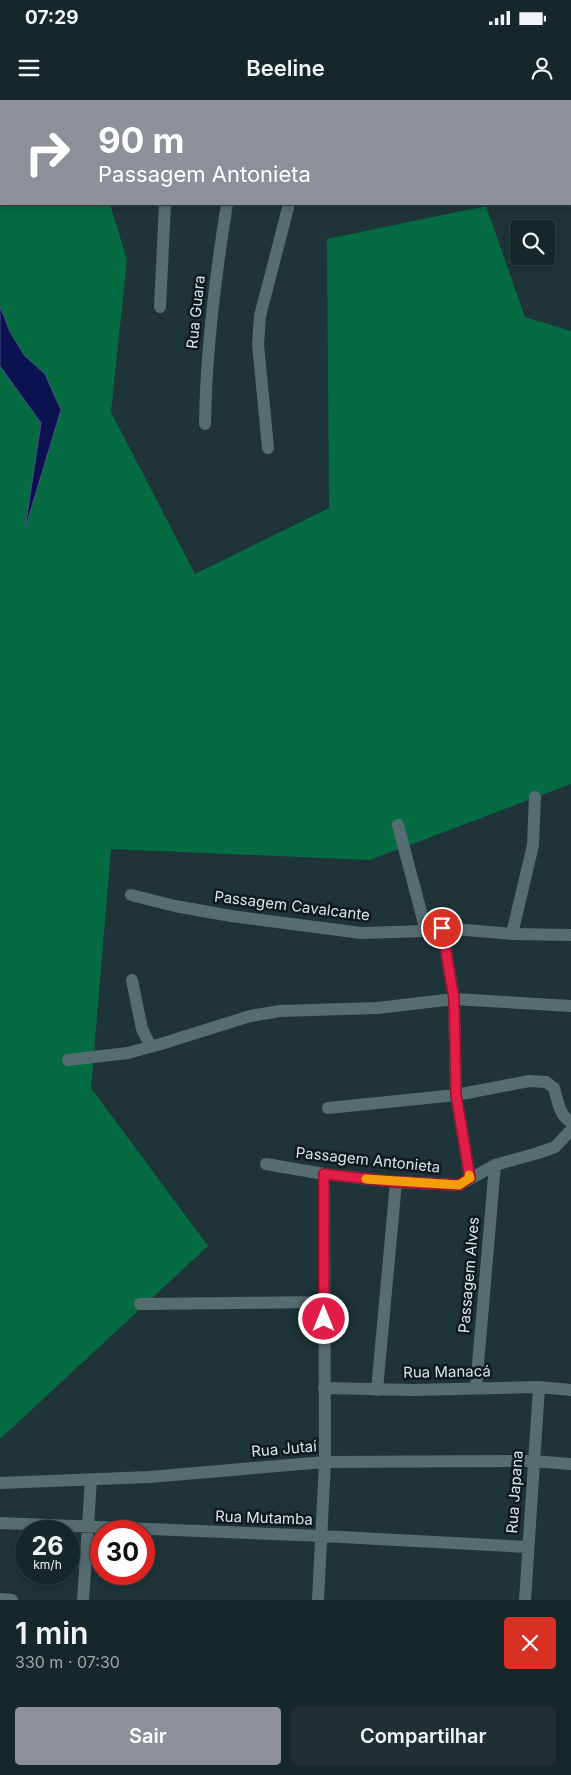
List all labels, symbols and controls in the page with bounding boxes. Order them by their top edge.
text: 07:29 [25,6,79,29]
icon: menu [15,54,43,82]
icon: person [528,54,556,82]
text: Beeline [246,55,325,81]
text: 90 m [98,119,185,161]
icon: right [15,120,80,185]
text: Passagem Antonieta [98,161,311,187]
map controls [510,220,555,265]
button: search [510,220,555,265]
street label: Rua Guara [182,274,209,350]
street label: Passagem Cavalcante [213,887,371,924]
pin [421,907,463,949]
icon: arrive [428,914,456,942]
street label: Passagem Antonieta [295,1142,441,1177]
street label: Passagem Alves [454,1216,483,1334]
position arrow [297,1292,349,1344]
street label: Rua Manacá [403,1361,491,1382]
street label: Rua Jutaí [250,1436,318,1461]
street label: Rua Japana [502,1450,527,1534]
street label: Rua Mutamba [215,1506,313,1529]
speed limit sign: 30 [90,1520,155,1585]
text: 26 [32,1531,63,1561]
text: km/h [33,1557,62,1572]
text: 1 min [15,1615,88,1651]
button: close [504,1617,556,1669]
text: 330 m · 07:30 [15,1652,120,1672]
button: Sair [15,1707,281,1765]
button: Compartilhar [291,1707,556,1765]

